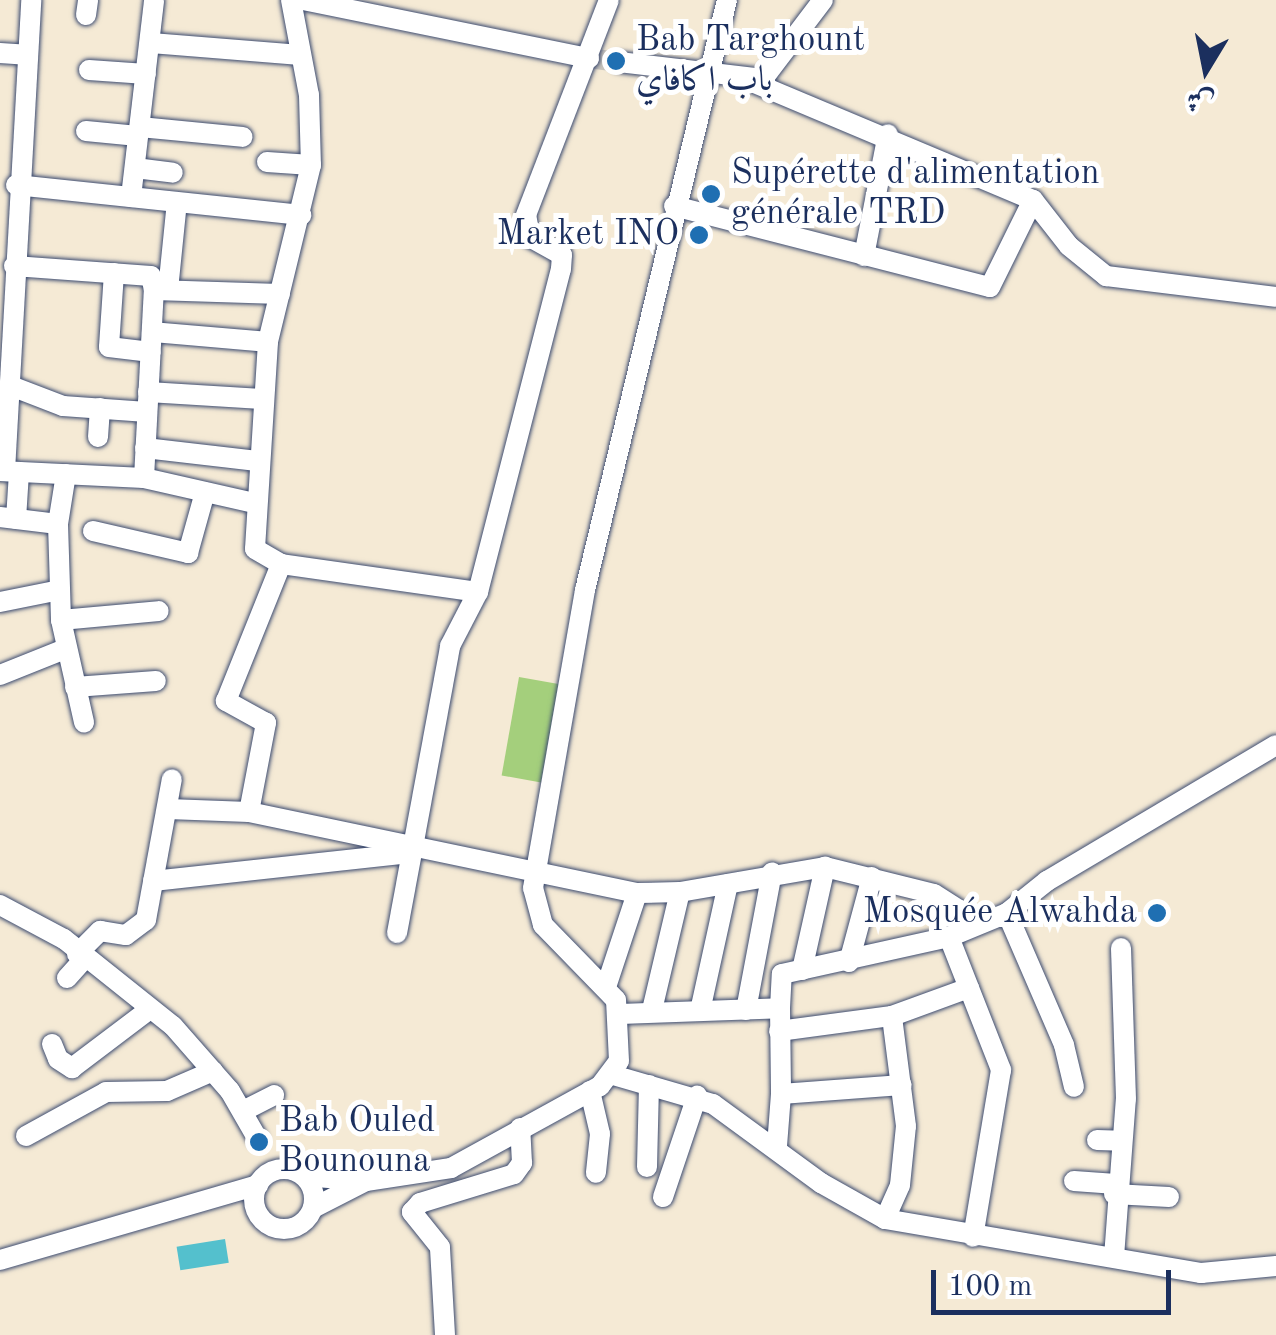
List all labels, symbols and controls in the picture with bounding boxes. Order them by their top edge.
place label: Bab Targhount باب اكافاي [636,20,865,102]
north arrow [1156,20,1256,120]
marker: Bab Targhount باب اكافاي [605,50,627,72]
text: ش [1185,83,1217,116]
place label: Supérette d'alimentation générale TRD [731,153,1100,235]
marker: Supérette d'alimentation générale TRD [700,183,722,205]
place label: Market INO [496,214,679,256]
marker: Market INO [688,224,710,246]
place label: Mosquée Alwahda [863,892,1137,934]
marker: Mosquée Alwahda [1146,902,1168,924]
place label: Bab Ouled Bounouna [279,1101,435,1183]
marker: Bab Ouled Bounouna [248,1131,270,1153]
scale bar [936,1250,1176,1312]
text: 100 m [948,1272,1032,1302]

